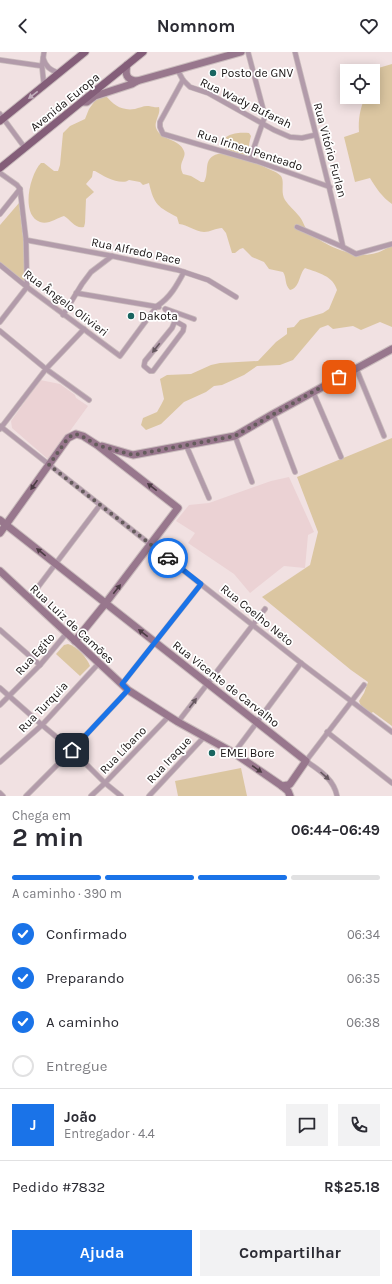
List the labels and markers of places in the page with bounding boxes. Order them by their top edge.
place label: Posto de GNV [221,66,293,80]
marker: Posto de GNV [208,68,218,78]
place label: Dakota [139,309,178,323]
marker: Dakota [126,311,136,321]
pin [322,360,356,394]
pin [55,733,89,767]
place label: EMEI Bore [220,746,274,760]
marker: EMEI Bore [207,748,217,758]

